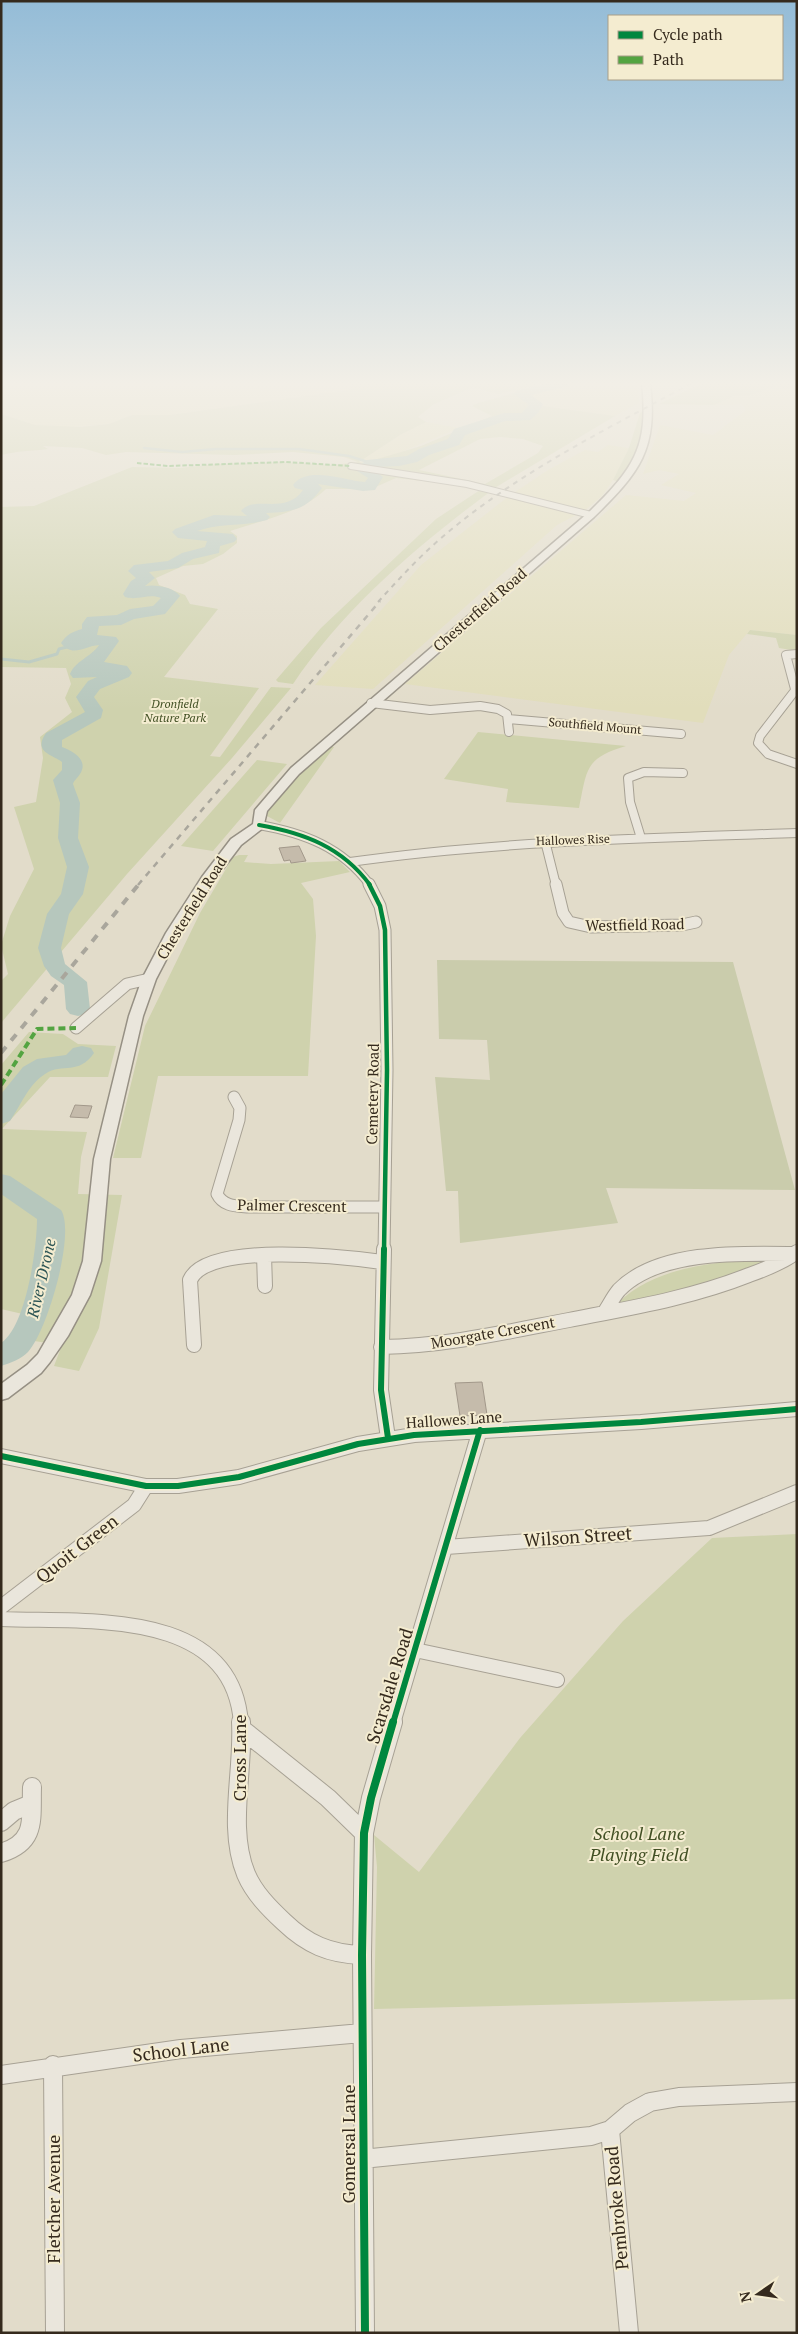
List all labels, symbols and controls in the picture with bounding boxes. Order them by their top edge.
legend [608,15,783,80]
text: Cycle path [653,24,723,44]
text: Path [653,49,684,69]
street label: Chesterfield Road [428,563,530,655]
park label: Dronfield Nature Park [143,696,206,725]
street label: Southfield Mount [548,714,643,737]
street label: Hallowes Rise [536,831,610,848]
street label: Chesterfield Road [151,852,231,963]
street label: Westfield Road [585,913,685,935]
street label: Cemetery Road [361,1043,383,1145]
street label: Palmer Crescent [237,1194,347,1216]
water label: River Drone [21,1236,61,1321]
street label: Moorgate Crescent [429,1311,557,1353]
street label: Hallowes Lane [405,1406,503,1432]
street label: Quoit Green [30,1508,123,1588]
street label: Wilson Street [523,1520,633,1552]
street label: Scarsdale Road [360,1625,418,1747]
street label: Cross Lane [227,1714,251,1802]
park label: School Lane Playing Field [589,1821,689,1866]
street label: School Lane [131,2031,230,2067]
street label: Gomersal Lane [336,2084,360,2204]
street label: Fletcher Avenue [41,2135,65,2263]
street label: Pembroke Road [599,2145,633,2271]
north arrow [733,2269,783,2319]
text: N [734,2289,755,2304]

